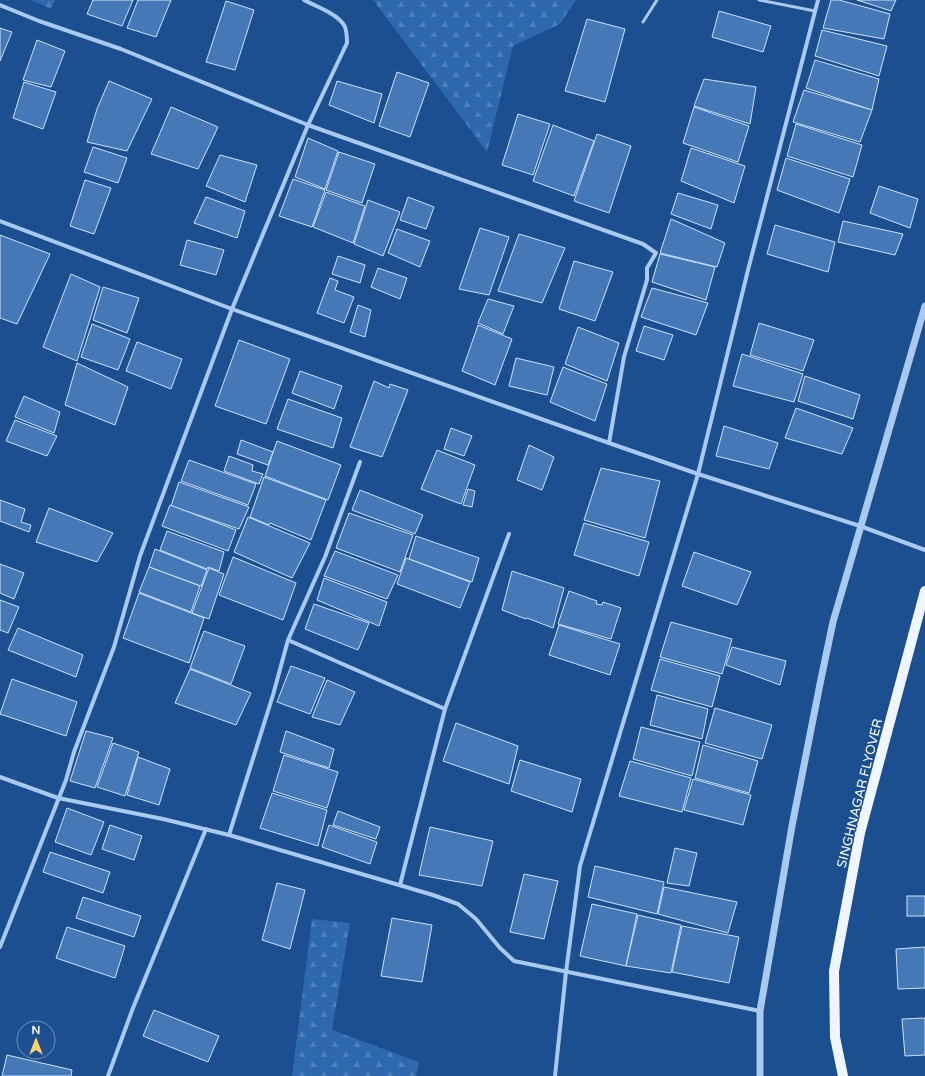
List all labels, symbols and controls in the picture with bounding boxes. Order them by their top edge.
street label: SINGHNAGAR FLYOVER [834,717,886,869]
north arrow [16,1020,56,1060]
text: N [32,1024,40,1037]

